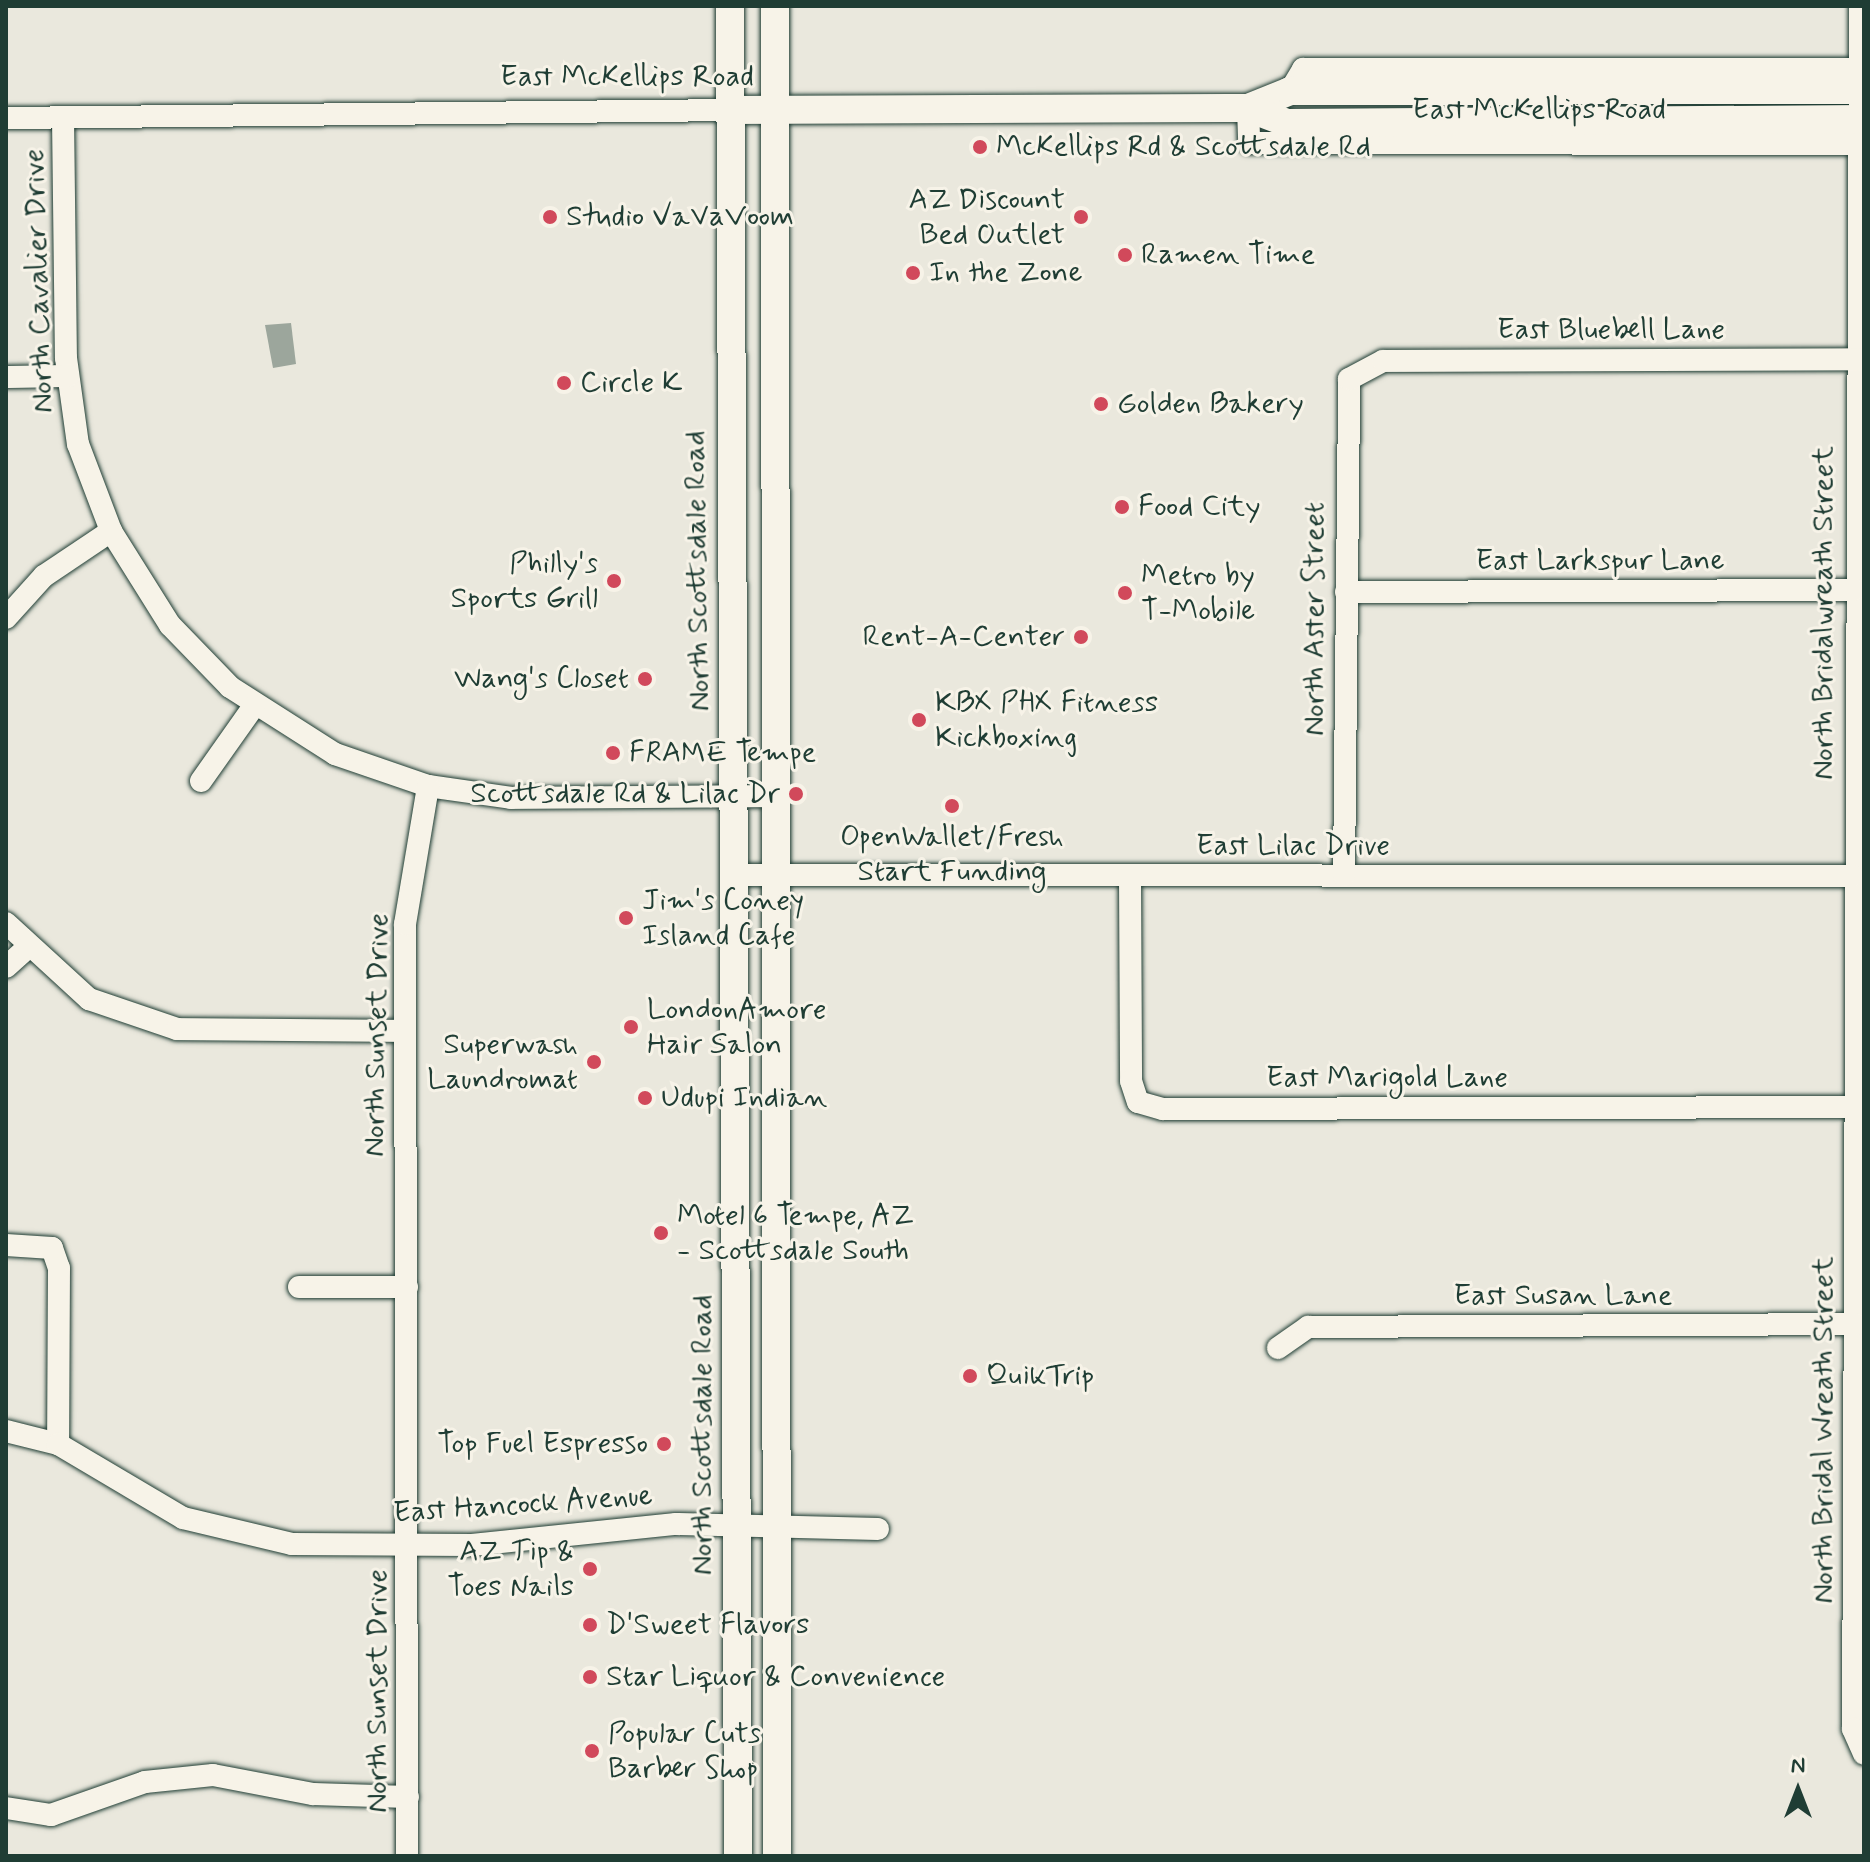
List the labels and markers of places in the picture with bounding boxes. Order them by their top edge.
place label: McKellips Rd & Scottsdale Rd [996,129,1369,165]
marker: McKellips Rd & Scottsdale Rd [971,138,989,156]
place label: AZ Discount Bed Outlet [906,182,1065,252]
place label: Studio VaVaVoom [566,199,790,235]
marker: Studio VaVaVoom [541,208,559,226]
marker: AZ Discount Bed Outlet [1072,208,1090,226]
place label: Ramen Time [1141,237,1310,273]
marker: Ramen Time [1116,246,1134,264]
place label: In the Zone [929,255,1082,291]
marker: In the Zone [904,264,922,282]
place label: Circle K [580,365,683,401]
marker: Circle K [555,374,573,392]
place label: Golden Bakery [1117,386,1302,422]
marker: Golden Bakery [1092,395,1110,413]
place label: Food City [1138,489,1255,525]
marker: Food City [1113,498,1131,516]
place label: Philly's Sports Grill [451,546,598,616]
place label: Metro by T-Mobile [1141,558,1255,628]
marker: Philly's Sports Grill [605,572,623,590]
marker: Metro by T-Mobile [1116,584,1134,602]
place label: Rent-A-Center [862,619,1065,655]
marker: Rent-A-Center [1072,628,1090,646]
place label: Wang's Closet [443,661,629,697]
marker: Wang's Closet [636,670,654,688]
place label: KBX PHX Fitness Kickboxing [935,685,1158,756]
marker: KBX PHX Fitness Kickboxing [910,711,928,729]
place label: FRAME Tempe [629,735,816,771]
marker: FRAME Tempe [604,744,622,762]
place label: Scottsdale Rd & Lilac Dr [470,776,780,812]
marker: Scottsdale Rd & Lilac Dr [787,785,805,803]
marker: OpenWallet/Fresh Start Funding [943,797,961,815]
place label: OpenWallet/Fresh Start Funding [840,819,1064,890]
place label: Jim's Coney Island Cafe [642,883,801,954]
marker: Jim's Coney Island Cafe [617,909,635,927]
place label: LondonAmore Hair Salon [647,992,827,1062]
marker: LondonAmore Hair Salon [622,1018,640,1036]
place label: Superwash Laundromat [427,1027,578,1098]
marker: Superwash Laundromat [585,1053,603,1071]
place label: Udupi Indian [661,1080,827,1116]
marker: Udupi Indian [636,1089,654,1107]
place label: Motel 6 Tempe, AZ - Scottsdale South [677,1198,914,1268]
marker: Motel 6 Tempe, AZ - Scottsdale South [652,1224,670,1242]
place label: QuikTrip [986,1358,1094,1394]
marker: QuikTrip [961,1367,979,1385]
place label: Top Fuel Espresso [432,1426,648,1462]
marker: Top Fuel Espresso [655,1435,673,1453]
place label: AZ Tip & Toes Nails [450,1534,574,1604]
marker: AZ Tip & Toes Nails [581,1560,599,1578]
place label: D'Sweet Flavors [606,1607,809,1643]
marker: D'Sweet Flavors [581,1616,599,1634]
place label: Star Liquor & Convenience [606,1659,938,1695]
marker: Star Liquor & Convenience [581,1668,599,1686]
place label: Popular Cuts Barber Shop [608,1716,761,1786]
marker: Popular Cuts Barber Shop [583,1742,601,1760]

